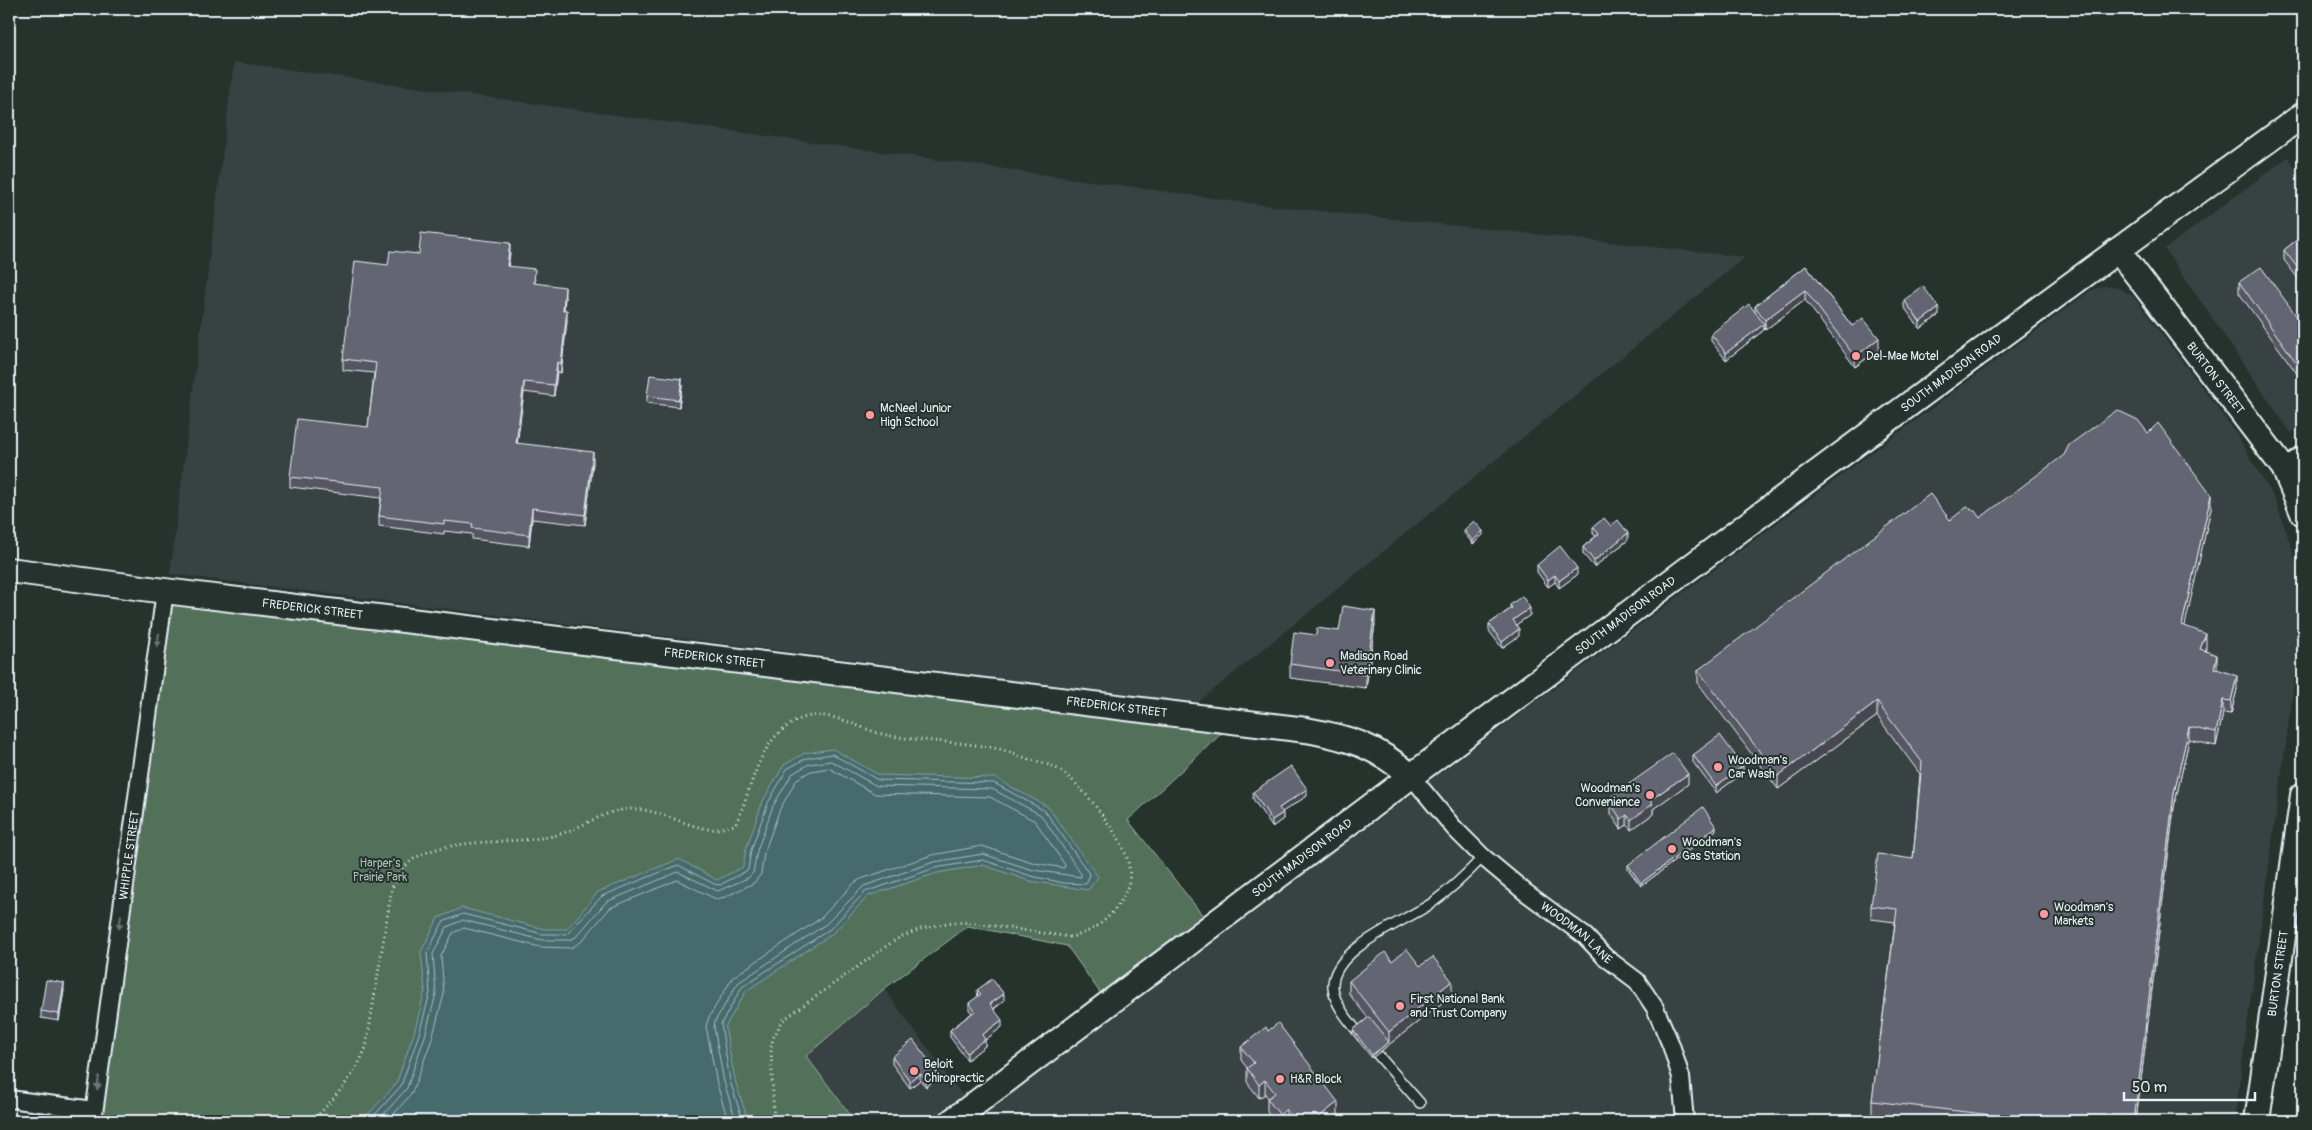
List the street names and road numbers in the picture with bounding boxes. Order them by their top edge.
street label: SOUTH MADISON ROAD [1898,331,2005,416]
street label: BURTON STREET [2183,339,2248,417]
street label: SOUTH MADISON ROAD [1572,573,1679,658]
street label: FREDERICK STREET [261,595,364,623]
street label: FREDERICK STREET [663,644,766,672]
street label: FREDERICK STREET [1065,693,1168,721]
street label: WHIPPLE STREET [116,810,143,901]
street label: SOUTH MADISON ROAD [1249,815,1356,901]
street label: WOODMAN LANE [1538,899,1615,967]
street label: BURTON STREET [2264,929,2291,1017]

